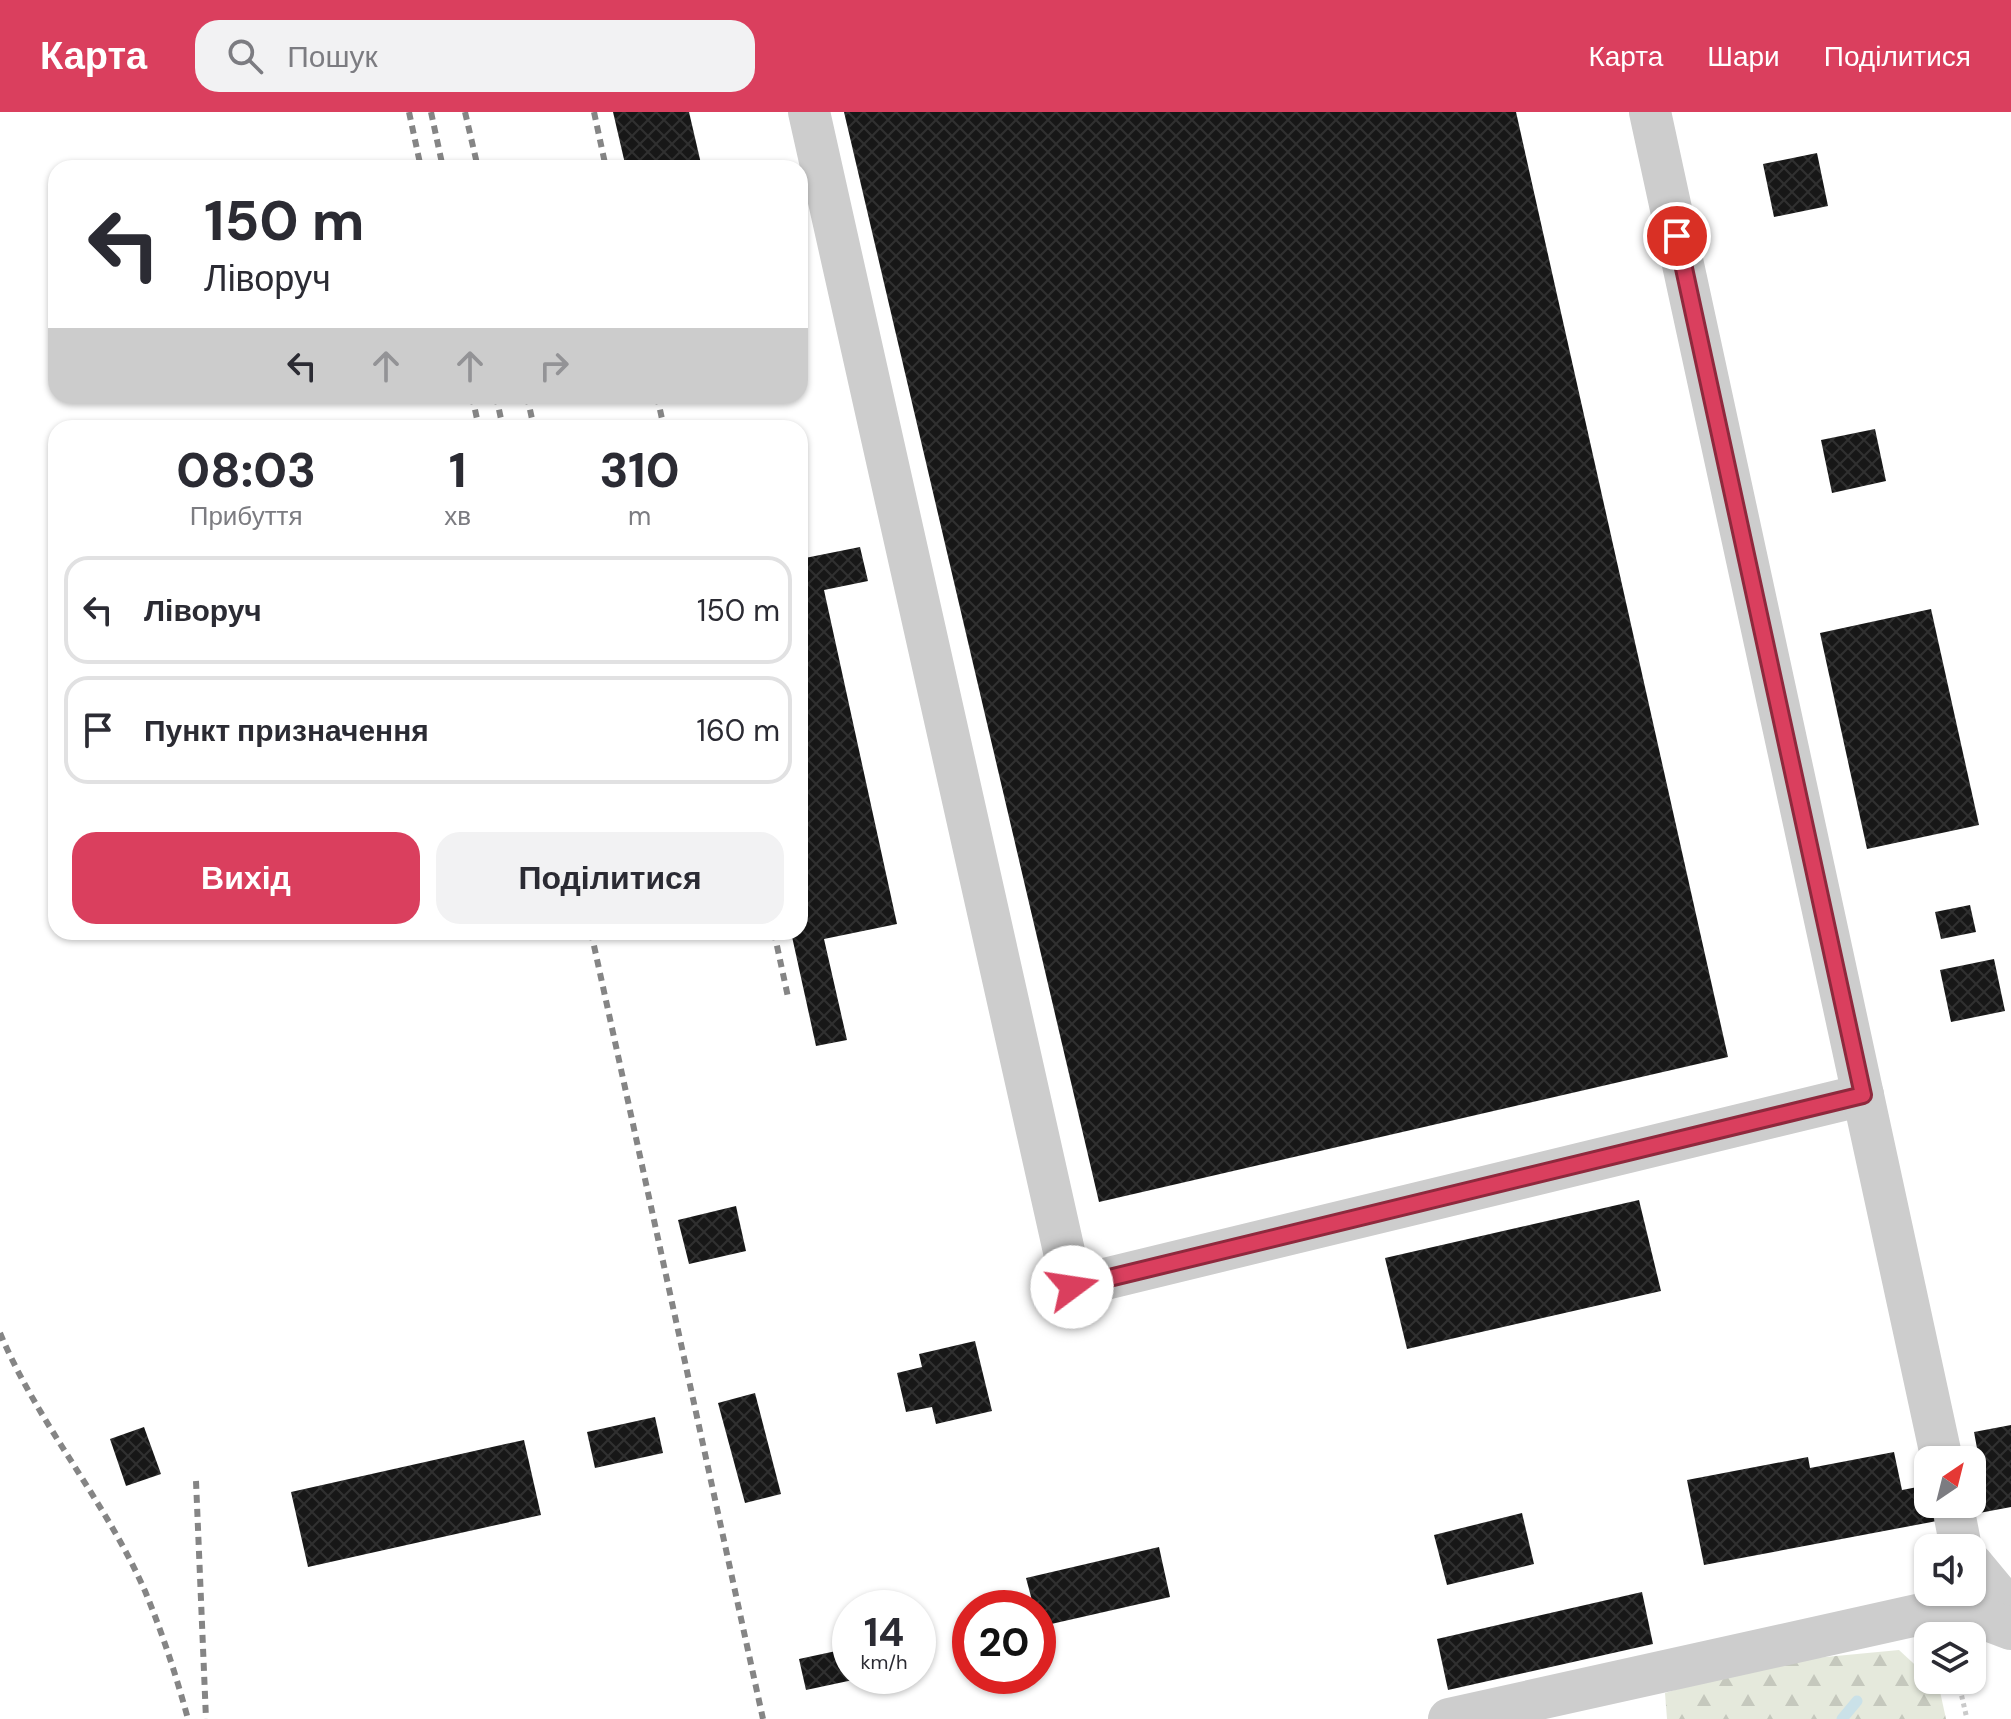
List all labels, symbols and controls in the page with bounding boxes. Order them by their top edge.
search box [195,20,755,92]
text: Карта [40,31,147,81]
icon: search [223,34,267,78]
text: Пошук [287,37,378,76]
text: Карта [1588,38,1663,75]
text: Шари [1707,38,1780,75]
text: Поділитися [1824,38,1971,75]
text: 150 m [204,184,365,257]
icon: left [72,192,176,296]
pin [1643,202,1711,270]
icon: arrive [1655,214,1699,258]
text: Ліворуч [204,255,331,302]
icon: left [280,344,324,388]
icon: ahead [364,344,408,388]
icon: ahead [448,344,492,388]
icon: right [532,344,576,388]
text: 08:03 [176,439,316,502]
text: 1 [449,439,467,502]
text: 310 [599,439,680,502]
text: Прибуття [190,499,303,533]
text: хв [444,499,471,533]
text: m [628,499,651,533]
icon: left [76,588,120,632]
text: Ліворуч [144,591,262,630]
text: 150 m [697,591,780,630]
icon: arrive [76,708,120,752]
text: Пункт призначення [144,711,429,750]
text: 160 m [697,711,780,750]
button: Вихід [72,832,420,924]
button: Поділитися [436,832,784,924]
position arrow [1030,1245,1114,1329]
north arrow [1914,1446,1986,1518]
map controls [1914,1446,1986,1694]
button: sound [1914,1534,1986,1606]
speed limit sign: 20 [952,1590,1056,1694]
text: 14 [864,1606,904,1658]
button: layers [1914,1622,1986,1694]
text: km/h [860,1649,908,1675]

